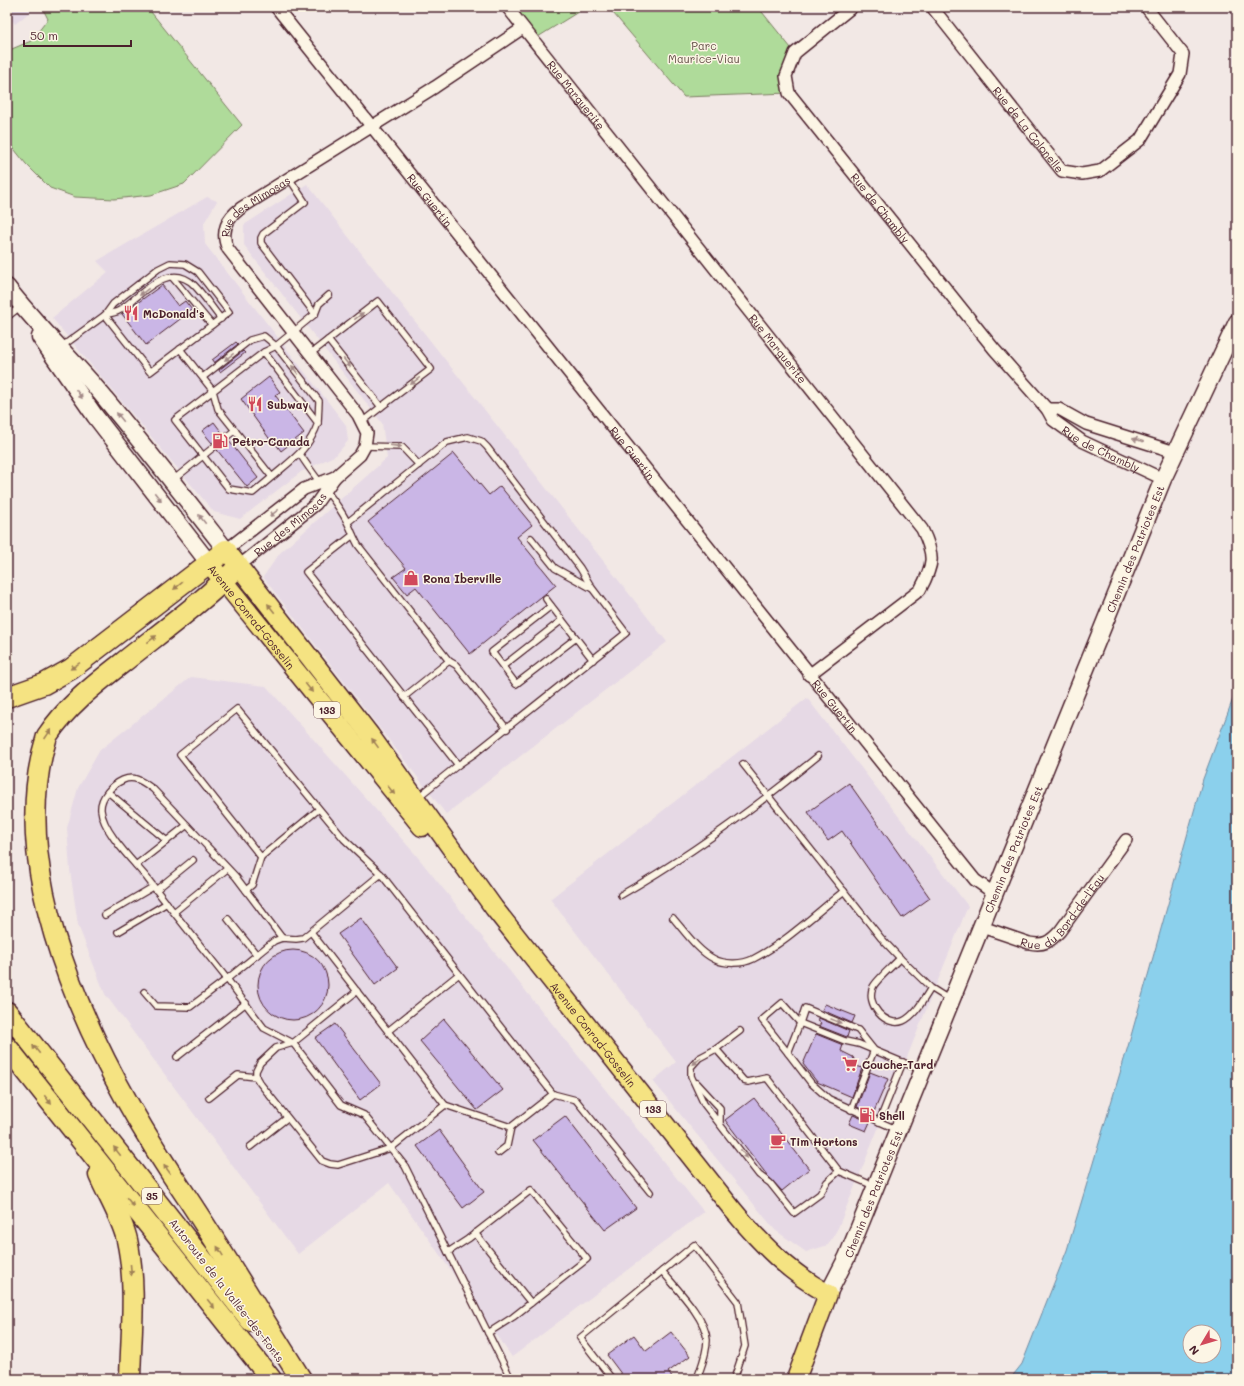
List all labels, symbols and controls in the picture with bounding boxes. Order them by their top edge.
scale bar [24,22,131,48]
text: 50 m [30,27,58,43]
park label: Parc Maurice-Viau [668,38,740,66]
street label: Rue Marguerite [545,57,609,133]
street label: Rue de La Colonelle [990,83,1068,176]
street label: Rue de Chambly [848,169,914,246]
street label: Rue Guertin [404,170,456,230]
street label: Rue des Mimosas [217,172,293,237]
one-way arrow [138,287,149,296]
restaurant icon: McDonald's [122,304,140,322]
place label: McDonald's [143,306,205,321]
street label: Rue Marguerite [746,311,811,386]
one-way arrow [354,312,365,320]
one-way arrow [223,353,234,361]
one-way arrow [342,357,351,368]
one-way arrow [291,365,299,376]
one-way arrow [409,377,420,385]
one-way arrow [75,389,83,399]
restaurant icon: Subway [246,395,264,413]
place label: Subway [267,397,308,412]
one-way arrow [116,412,125,423]
street label: Rue de Chambly [1059,422,1143,475]
street label: Rue Guertin [607,423,659,483]
fuel station icon: Petro-Canada [211,432,229,450]
place label: Petro-Canada [232,434,310,449]
one-way arrow [1131,437,1143,443]
one-way arrow [390,443,402,449]
street label: Chemin des Patriotes Est [1102,483,1167,615]
street label: Rue des Mimosas [250,489,329,559]
one-way arrow [154,491,162,502]
one-way arrow [268,509,279,517]
one-way arrow [197,514,206,525]
street label: Avenue Conrad-Gosselin [205,561,299,672]
shop icon: Rona Iberville [402,569,420,587]
place label: Rona Iberville [423,571,502,586]
one-way arrow [172,582,183,590]
one-way arrow [267,602,276,613]
one-way arrow [147,635,157,643]
one-way arrow [70,662,80,670]
street label: Rue Guertin [809,676,861,735]
one-way arrow [305,683,314,694]
road number: 133 [314,702,340,718]
one-way arrow [44,729,52,739]
one-way arrow [371,737,379,748]
street label: Chemin des Patriotes Est [980,783,1045,915]
one-way arrow [386,784,395,795]
street label: Rue du Bord-de-l'Eau [1019,870,1107,951]
street label: Avenue Conrad-Gosselin [547,978,640,1090]
one-way arrow [830,1018,841,1024]
one-way arrow [32,1043,40,1054]
supermarket icon: Couche-Tard [841,1055,859,1073]
one-way arrow [692,1056,702,1065]
place label: Couche-Tard [862,1057,933,1072]
one-way arrow [44,1094,53,1105]
road number: 133 [640,1101,666,1117]
fuel station icon: Shell [858,1106,876,1124]
place label: Shell [879,1108,905,1123]
street label: Chemin des Patriotes Est [840,1128,905,1260]
cafe icon: Tim Hortons [769,1132,787,1150]
place label: Tim Hortons [790,1134,858,1149]
one-way arrow [112,1145,121,1156]
one-way arrow [740,1149,748,1160]
one-way arrow [163,1164,171,1175]
road number: 35 [142,1188,162,1204]
one-way arrow [125,1197,134,1207]
street label: Autoroute de la Vallée-des-Forts [166,1215,288,1365]
one-way arrow [217,1245,224,1257]
one-way arrow [127,1264,134,1276]
one-way arrow [206,1298,215,1309]
north arrow [1182,1324,1222,1364]
text: N [1185,1343,1202,1358]

